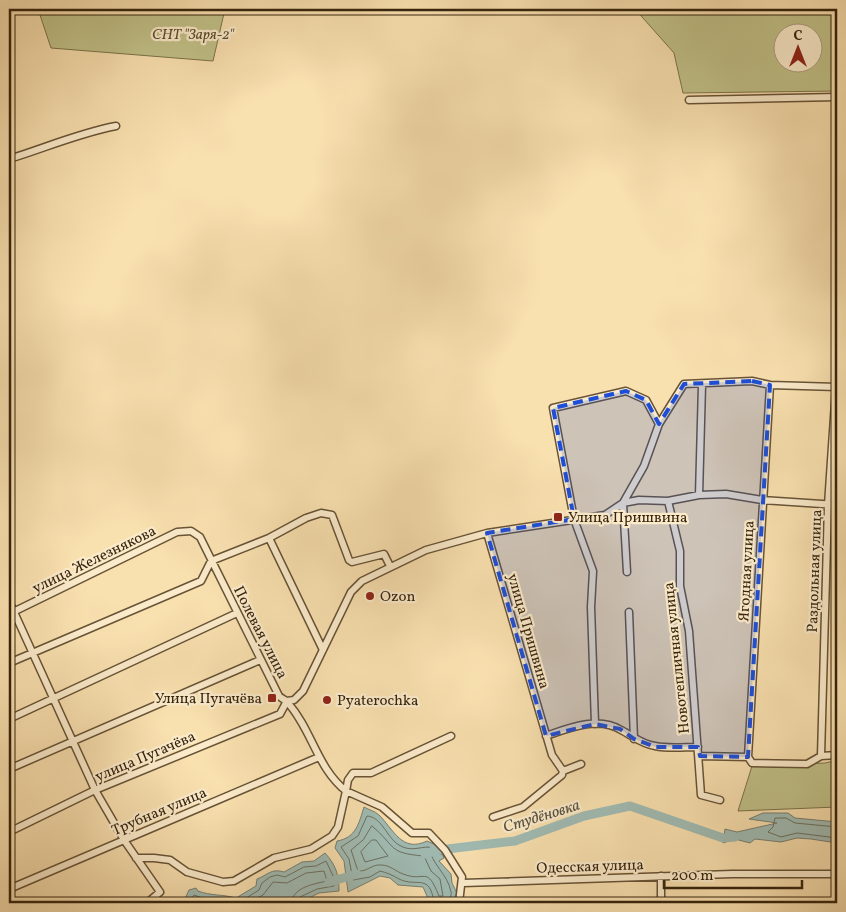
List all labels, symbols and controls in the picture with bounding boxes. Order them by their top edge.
north arrow [774,22,824,72]
park label: СНТ "Заря-2" [152,25,235,46]
text: С [793,27,803,46]
place label: Улица Пришвина [568,508,687,529]
street label: Раздольная улица [803,509,828,633]
marker: Улица Пришвина [552,511,564,523]
street label: Ягодная улица [734,520,761,622]
street label: улица Железнякова [29,521,160,599]
street label: улица Пришвина [501,571,554,692]
street label: Новотепличная улица [659,581,696,735]
street label: Полевая улица [227,583,292,683]
place label: Ozon [380,587,415,608]
marker: Ozon [364,590,376,602]
place label: Улица Пугачёва [155,689,262,710]
place label: Pyaterochka [337,691,418,712]
marker: Улица Пугачёва [266,692,278,704]
marker: Pyaterochka [321,694,333,706]
street label: улица Пугачёва [92,727,199,788]
street label: Трубная улица [109,783,210,842]
water label: Студёновка [500,795,583,839]
street label: Одесская улица [536,855,644,880]
scale bar [664,857,801,889]
text: 200 m [671,866,714,887]

